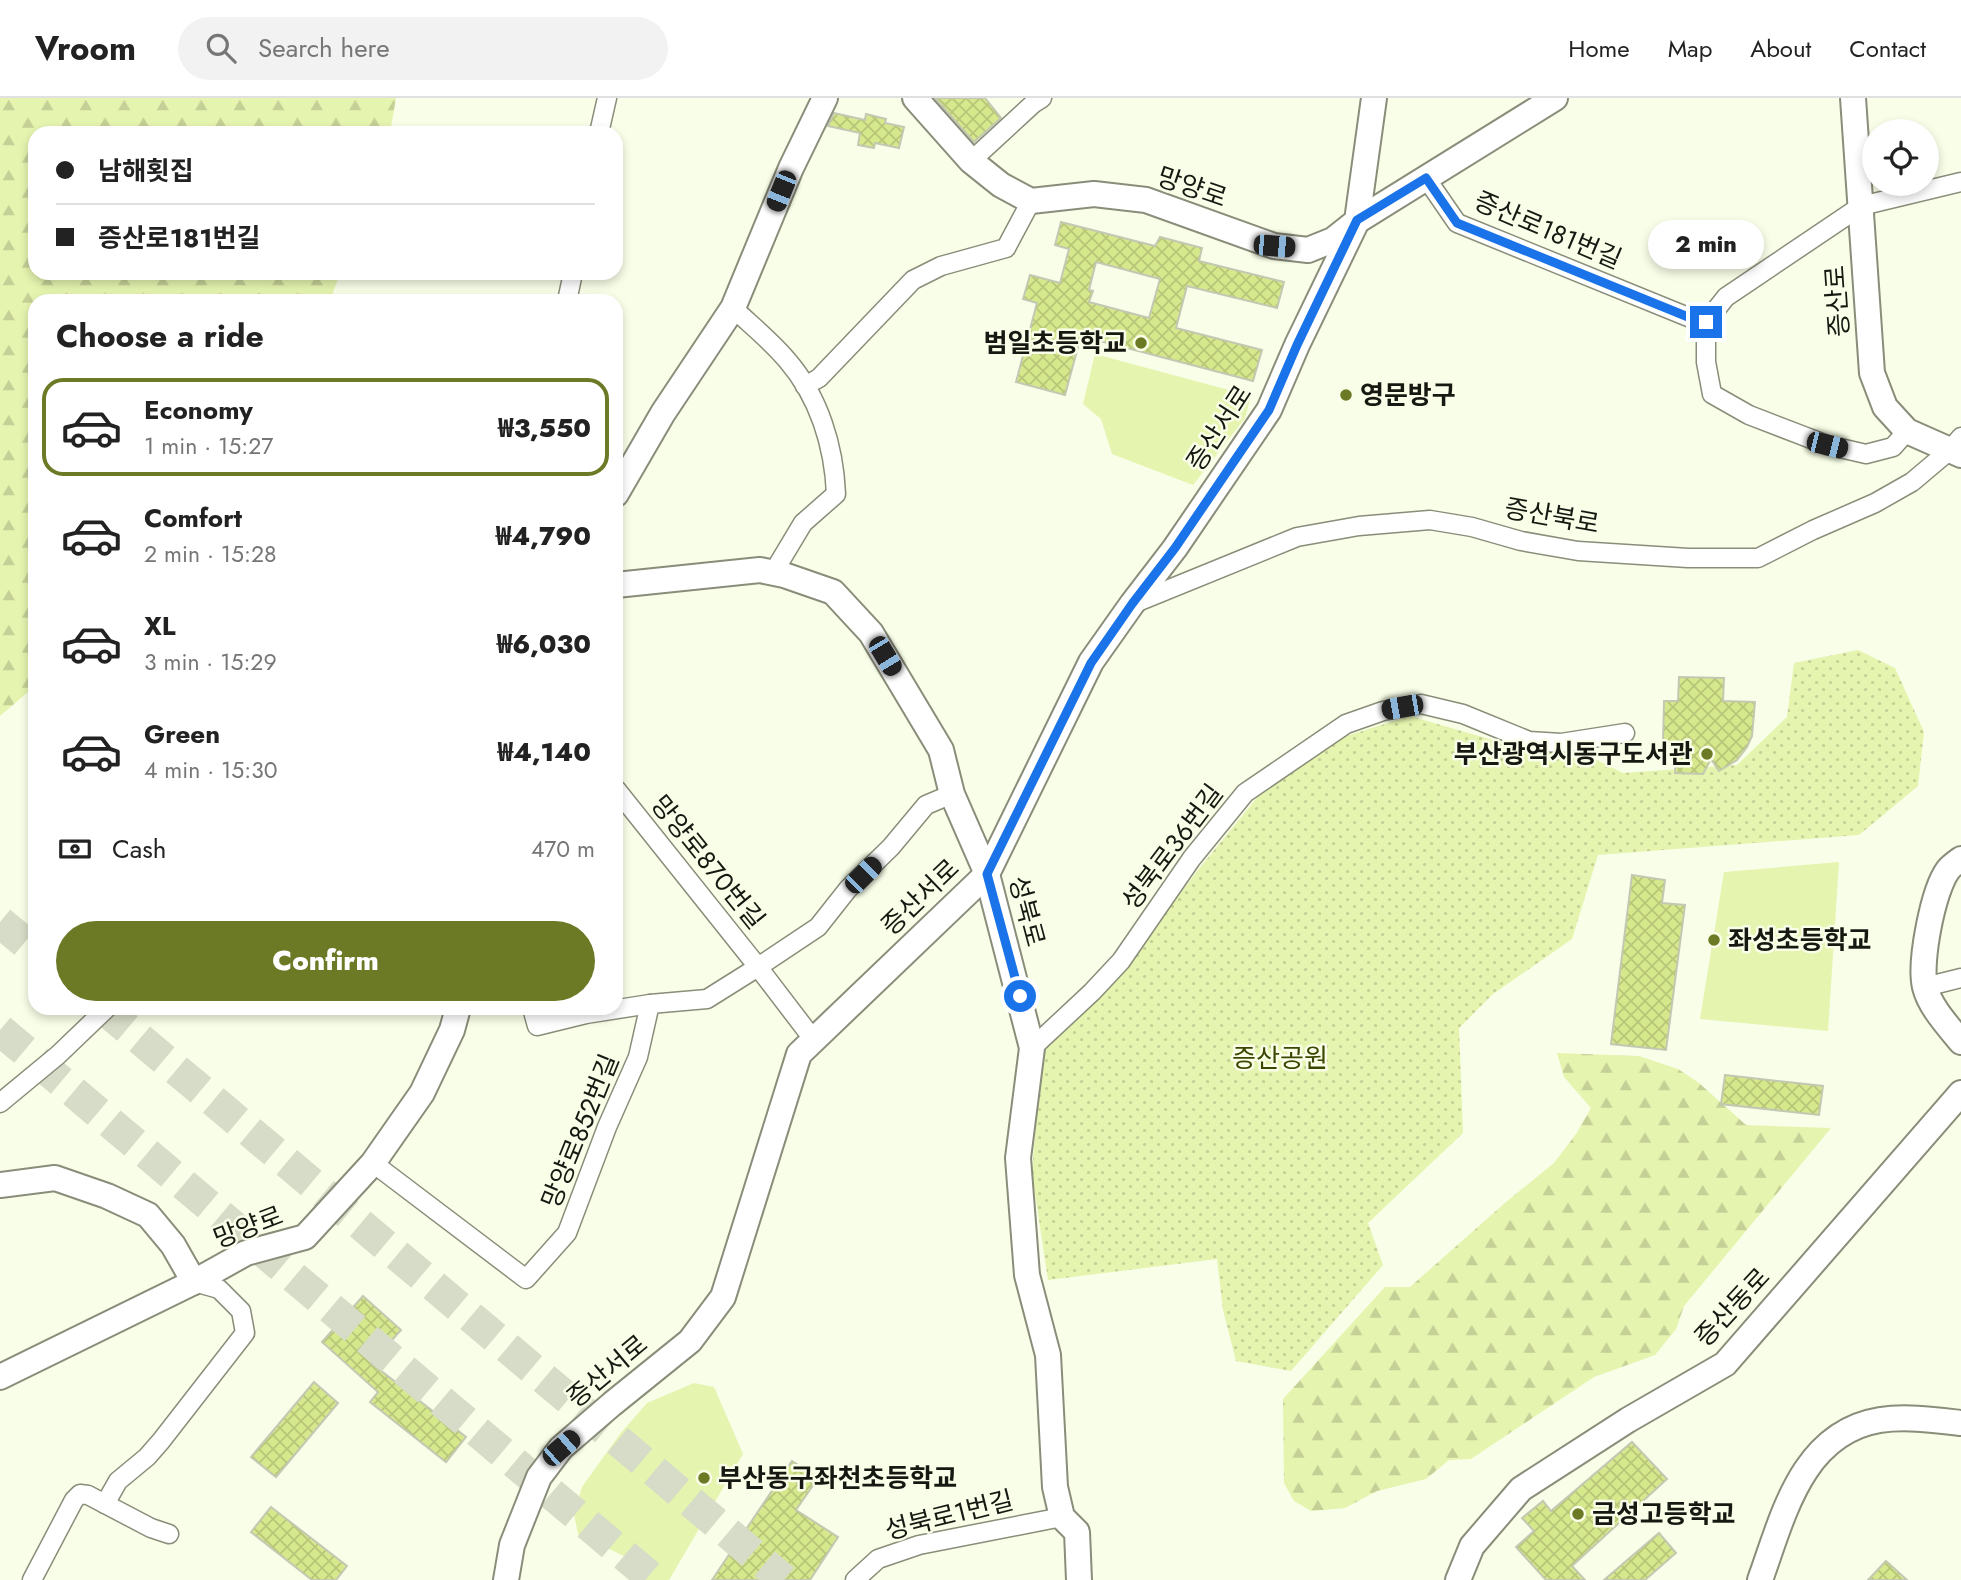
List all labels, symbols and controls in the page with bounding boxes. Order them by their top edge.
search box [178,17,668,80]
text: Vroom [35,25,136,72]
icon: search [202,29,240,67]
text: Search here [258,29,390,67]
text: Home [1568,31,1630,66]
text: Map [1668,31,1712,66]
text: About [1750,31,1811,66]
text: Contact [1849,31,1926,66]
map controls [1862,119,1939,196]
button: locate [1862,119,1939,196]
text: 남해횟집 [98,152,194,190]
street label: 망양로 [1152,157,1232,217]
car [764,168,799,214]
street label: 증산로181번길 [1468,182,1628,278]
text: 증산로181번길 [98,219,260,257]
callout: 2 min [1648,220,1764,270]
text: 2 min [1675,227,1737,261]
car [1253,234,1296,258]
street label: 증산로 [1816,264,1858,338]
route end [1690,306,1722,338]
text: Choose a ride [56,313,264,359]
place label: 범일초등학교 [983,324,1127,362]
marker: 범일초등학교 [1133,335,1149,351]
place label: 영문방구 [1360,376,1456,414]
street label: 증산서로 [1177,378,1261,478]
marker: 영문방구 [1338,387,1354,403]
text: Economy [144,391,253,429]
icon: car [60,396,123,459]
text: ₩3,550 [498,409,591,447]
text: 1 min · 15:27 [144,429,273,463]
car [1805,430,1850,460]
street label: 증산북로 [1502,489,1602,543]
text: Comfort [144,499,242,537]
icon: car [60,504,123,567]
text: ₩4,790 [496,517,591,555]
text: 2 min · 15:28 [144,537,277,571]
text: XL [144,607,176,645]
icon: car [60,612,123,675]
text: ₩6,030 [497,625,591,663]
car [866,633,905,679]
text: 3 min · 15:29 [144,645,277,679]
car [1380,693,1425,721]
text: Green [144,715,220,753]
icon: car [60,720,123,783]
text: ₩4,140 [497,733,591,771]
place label: 부산광역시동구도서관 [1454,735,1693,773]
marker: 부산광역시동구도서관 [1699,746,1715,762]
text: 4 min · 15:30 [144,753,278,787]
street label: 성북로36번길 [1112,776,1232,918]
street label: 망양로870번길 [642,787,774,937]
icon: cash [56,830,94,868]
text: Cash [112,830,166,868]
text: 470 m [531,832,595,866]
street label: 증산서로 [872,850,968,944]
car [841,853,886,897]
street label: 성북로 [999,871,1055,951]
button: Confirm [56,921,595,1001]
place label: 좌성초등학교 [1728,921,1872,959]
marker: 좌성초등학교 [1706,932,1722,948]
route start [1004,980,1036,1012]
park label: 증산공원 [1232,1039,1328,1077]
street label: 망양로852번길 [532,1048,628,1214]
street label: 망양로 [208,1196,288,1258]
street label: 증산동로 [1685,1259,1779,1355]
street label: 증산서로 [558,1326,656,1416]
car [539,1426,584,1470]
place label: 부산동구좌천초등학교 [718,1459,957,1497]
marker: 부산동구좌천초등학교 [696,1470,712,1486]
street label: 성북로1번길 [881,1481,1017,1549]
place label: 금성고등학교 [1592,1495,1736,1533]
marker: 금성고등학교 [1570,1506,1586,1522]

